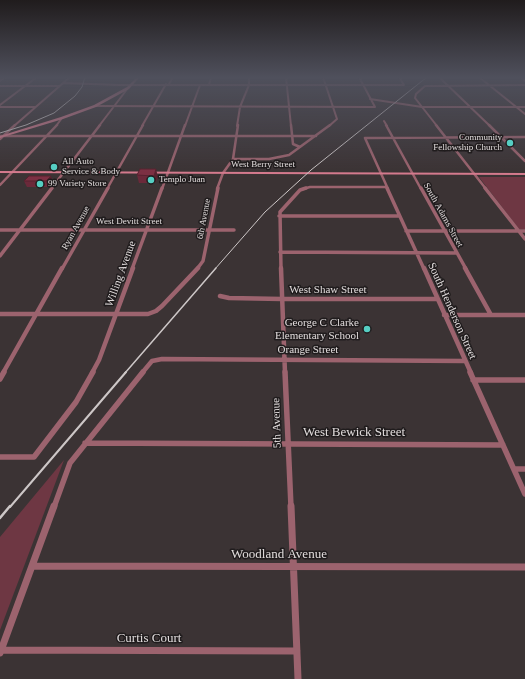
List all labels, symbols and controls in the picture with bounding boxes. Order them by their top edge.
place label: Community Fellowship Church [433,133,502,154]
marker: Community Fellowship Church [505,138,515,148]
place label: All Auto Service & Body [62,157,120,178]
street label: West Berry Street [231,160,295,170]
marker: All Auto Service & Body [49,162,59,172]
marker: Templo Juan [146,175,156,185]
place label: Templo Juan [159,175,205,185]
marker: 99 Variety Store [35,179,45,189]
place label: 99 Variety Store [48,179,106,189]
street label: South Adams Street [421,181,465,249]
street label: 6th Avenue [195,198,213,240]
street label: Ryan Avenue [60,204,92,252]
street label: West Devitt Street [96,217,162,227]
street label: Willing Avenue [103,239,139,309]
street label: South Henderson Street [425,261,479,361]
street label: West Shaw Street [289,283,367,297]
place label: George C Clarke Elementary School [275,316,359,342]
marker: George C Clarke Elementary School [362,324,372,334]
street label: Orange Street [278,343,338,357]
street label: 5th Avenue [270,398,284,448]
street label: West Bewick Street [303,425,405,441]
street label: Woodland Avenue [231,547,327,563]
street label: Curtis Court [117,631,181,647]

